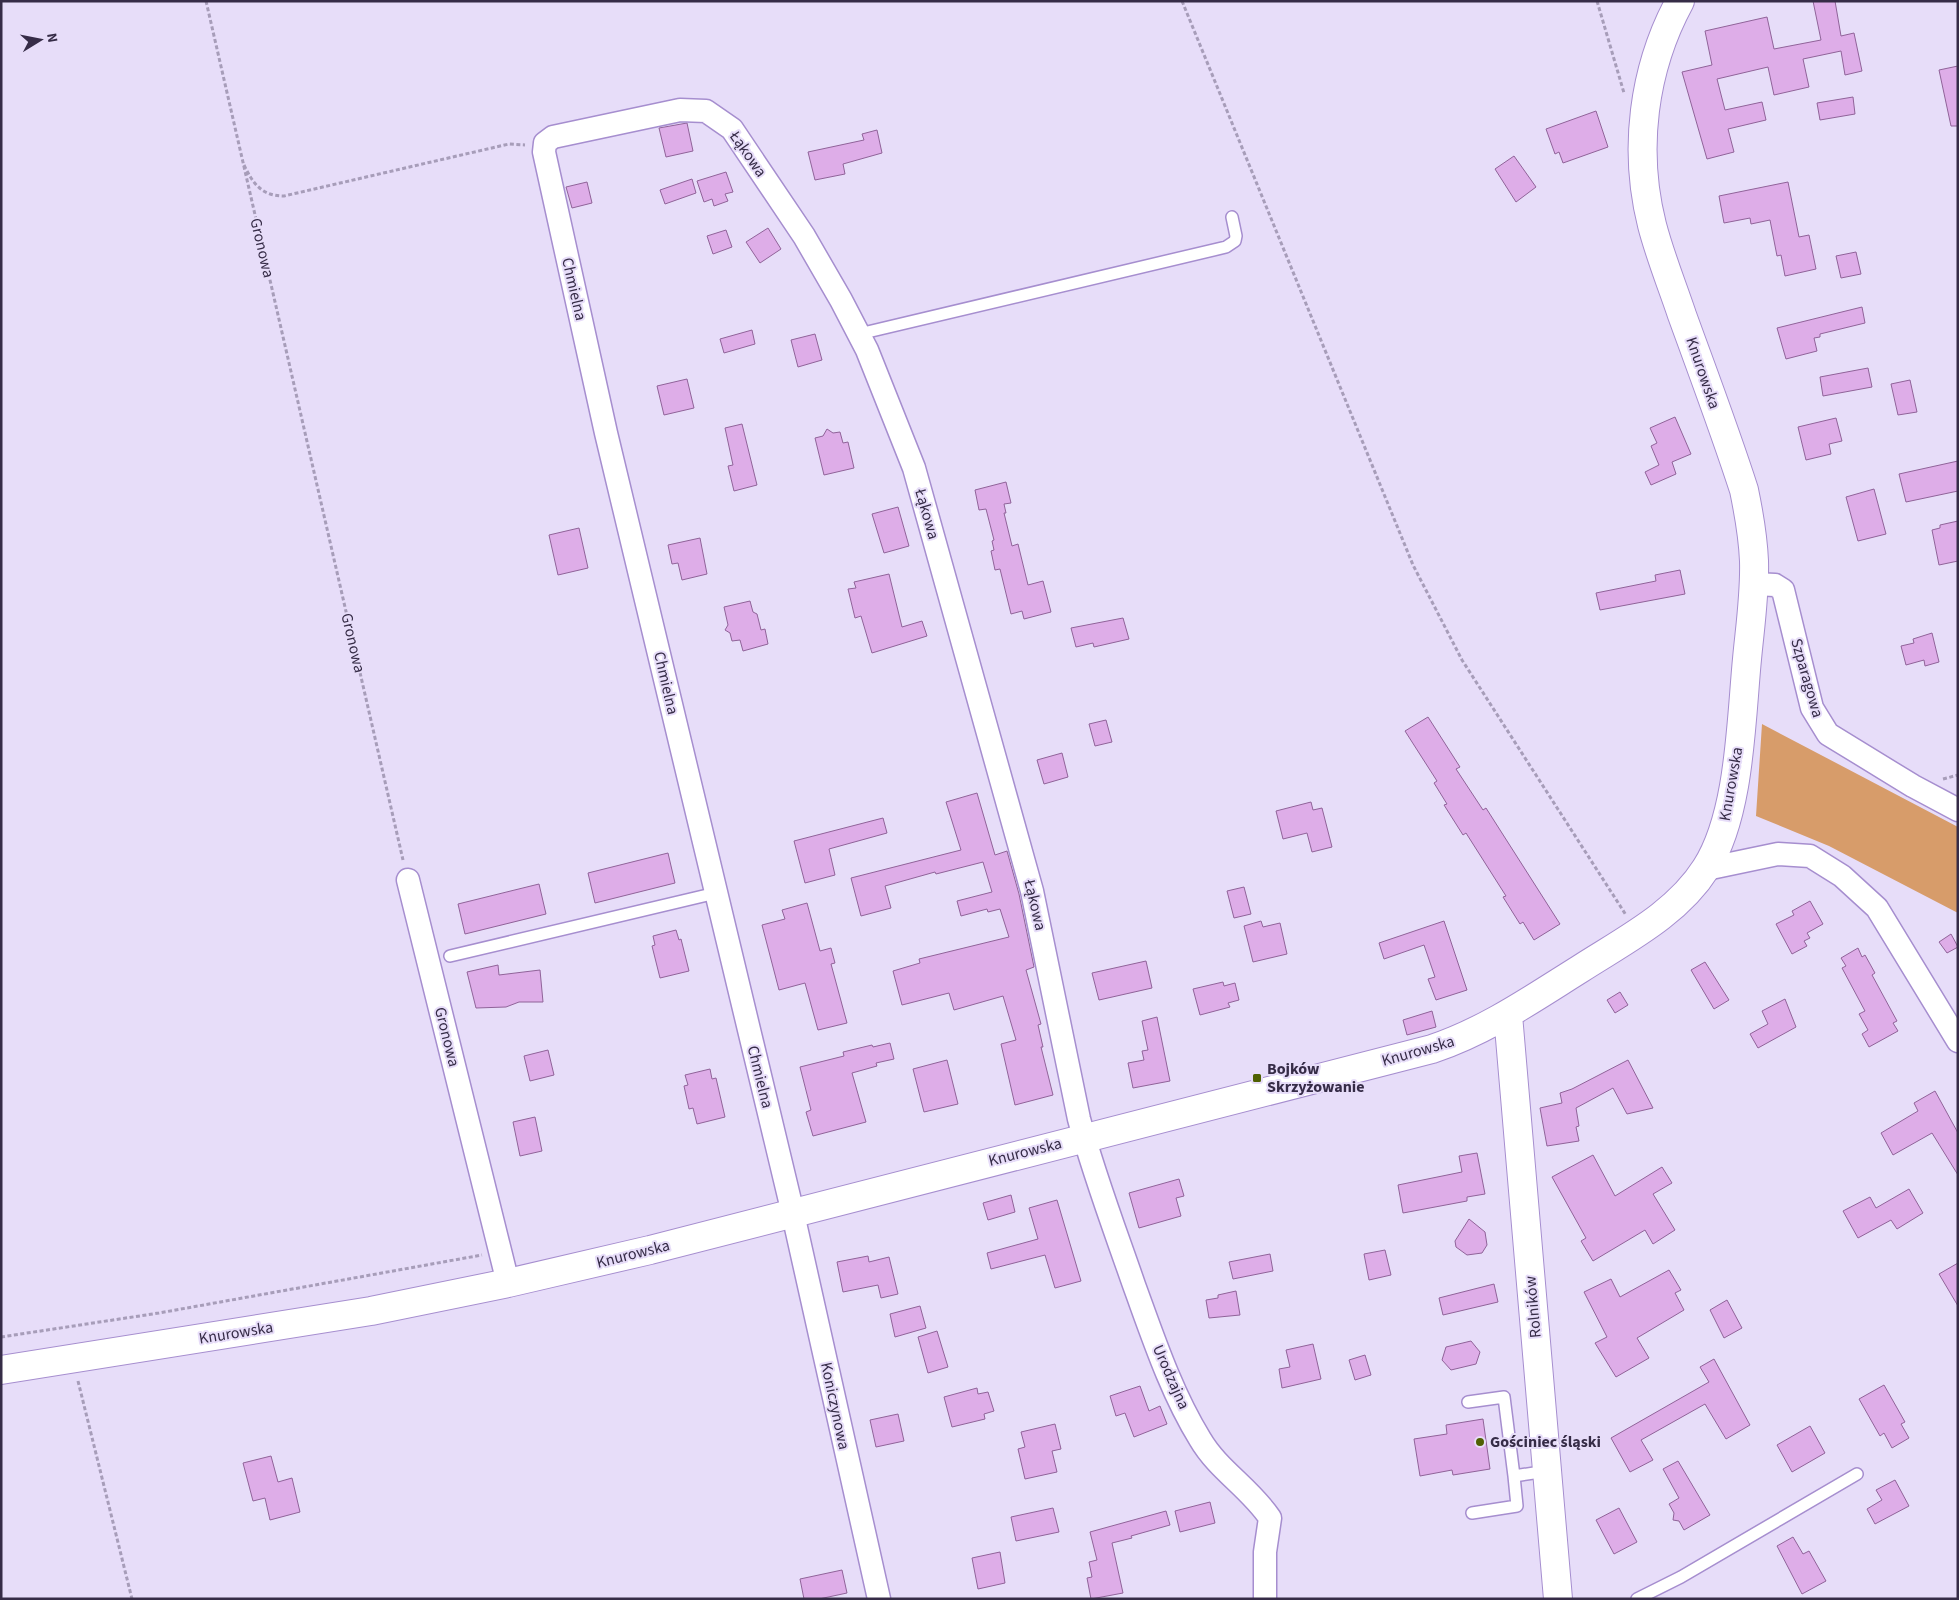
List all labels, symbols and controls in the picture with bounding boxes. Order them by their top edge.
north arrow [15,15,65,65]
text: N [41,32,62,44]
street label: Łąkowa [724,126,772,181]
street label: Gronowa [244,216,280,280]
street label: Chmielna [556,255,592,323]
street label: Knurowska [1680,334,1726,412]
street label: Łąkowa [909,485,945,542]
street label: Gronowa [335,611,371,675]
street label: Szparagowa [1785,636,1829,720]
street label: Chmielna [648,649,684,717]
street label: Knurowska [1714,745,1748,823]
street label: Łąkowa [1018,876,1052,933]
street label: Gronowa [429,1005,465,1069]
street label: Knurowska [1379,1030,1457,1072]
street label: Chmielna [742,1043,778,1111]
place label: Bojków Skrzyżowanie [1267,1058,1365,1098]
marker: Bojków Skrzyżowanie [1251,1072,1263,1084]
street label: Knurowska [986,1132,1064,1172]
street label: Knurowska [594,1234,672,1274]
street label: Rolników [1519,1275,1547,1339]
street label: Knurowska [197,1316,275,1350]
street label: Urodzajna [1147,1341,1195,1413]
street label: Koniczynowa [815,1360,855,1452]
place label: Gościniec śląski [1490,1431,1601,1453]
marker: Gościniec śląski [1474,1436,1486,1448]

